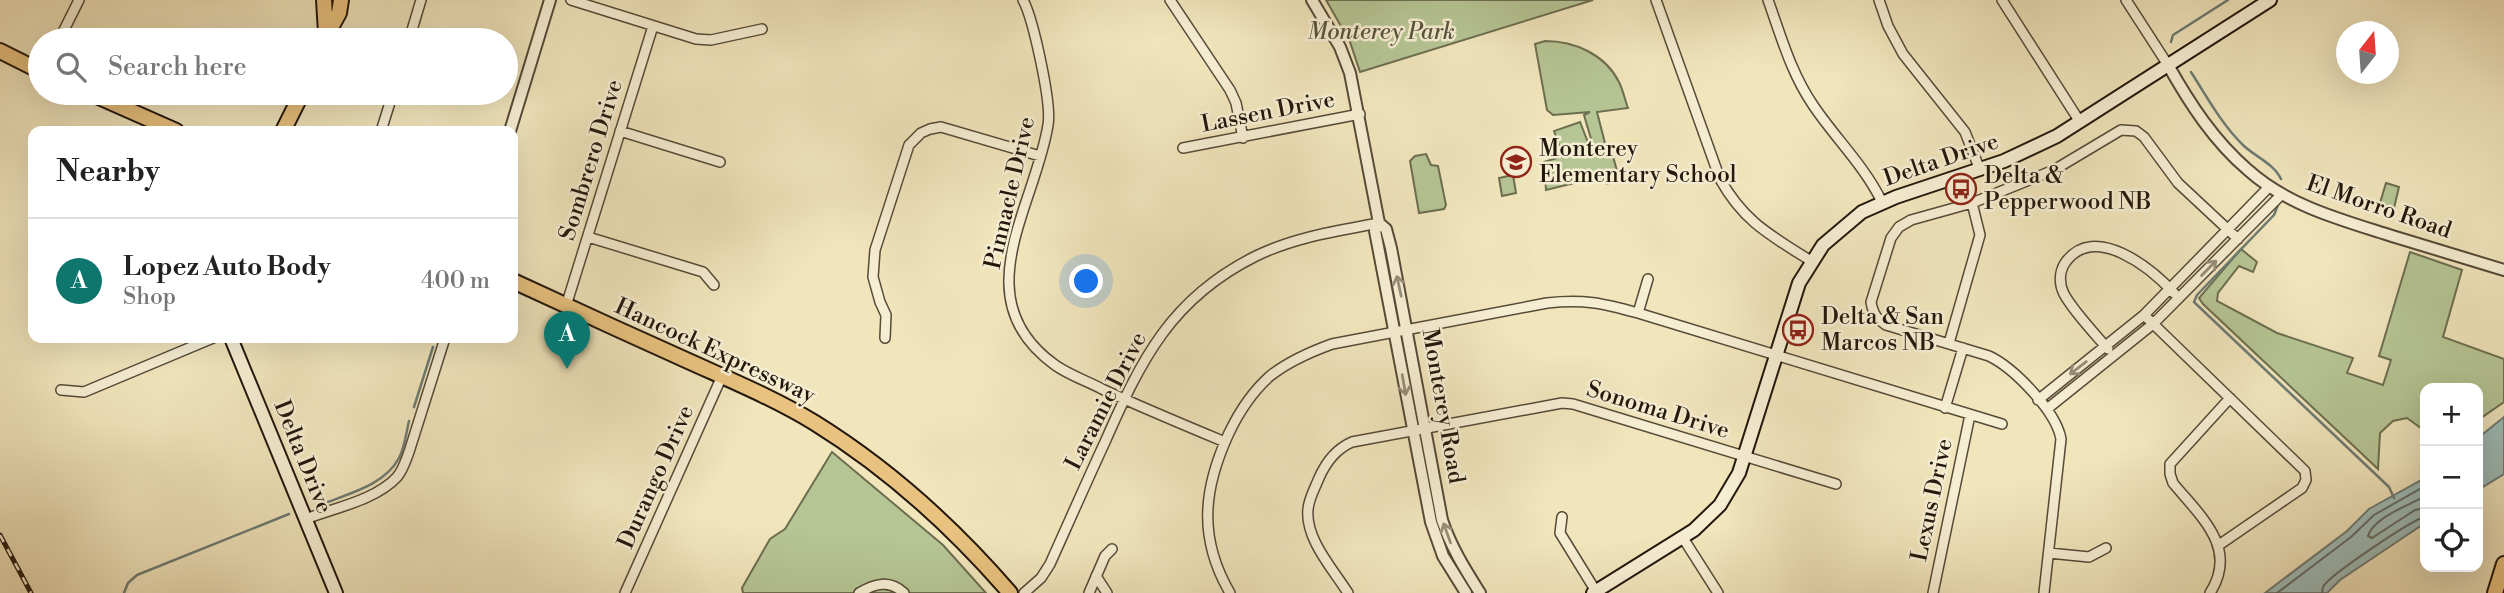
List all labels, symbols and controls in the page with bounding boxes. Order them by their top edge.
park label: Monterey Park [1307,18,1455,46]
north arrow [2336,21,2399,84]
search box [28,28,518,105]
icon: search [52,48,90,86]
text: Search here [108,51,247,83]
street label: Sombrero Drive [553,76,629,244]
street label: Lassen Drive [1199,85,1337,139]
street label: Pinnacle Drive [979,114,1041,272]
street label: Delta Drive [1880,127,2002,193]
place label: Monterey Elementary School [1539,135,1737,189]
school or university icon: Monterey Elementary School [1499,145,1533,179]
text: Nearby [56,153,160,191]
place label: Delta & Pepperwood NB [1984,162,2151,216]
street label: El Morro Road [2303,169,2455,245]
bus stop icon: Delta & Pepperwood NB [1944,172,1978,206]
text: Lopez Auto Body [123,251,331,283]
one-way arrow [2200,259,2217,276]
your location [1069,264,1103,298]
text: A [71,267,87,295]
text: 400 m [421,267,490,295]
one-way arrow [1392,275,1406,298]
text: Shop [123,283,176,311]
street label: Hancock Expressway [610,292,820,410]
place label: Delta & San Marcos NB [1821,303,1944,357]
pin: A [544,311,590,369]
bus stop icon: Delta & San Marcos NB [1781,313,1815,347]
street label: Monterey Road [1416,326,1470,486]
street label: Laramie Drive [1059,327,1153,475]
one-way arrow [2069,360,2087,376]
one-way arrow [1398,374,1411,396]
street label: Sonoma Drive [1583,375,1733,445]
map controls [2420,383,2483,572]
button: + [2420,383,2483,446]
street label: Delta Drive [268,396,338,518]
street label: Durango Drive [612,401,700,553]
street label: Lexus Drive [1905,436,1959,564]
button: − [2420,446,2483,509]
button: locate [2420,509,2483,572]
one-way arrow [1440,523,1452,545]

